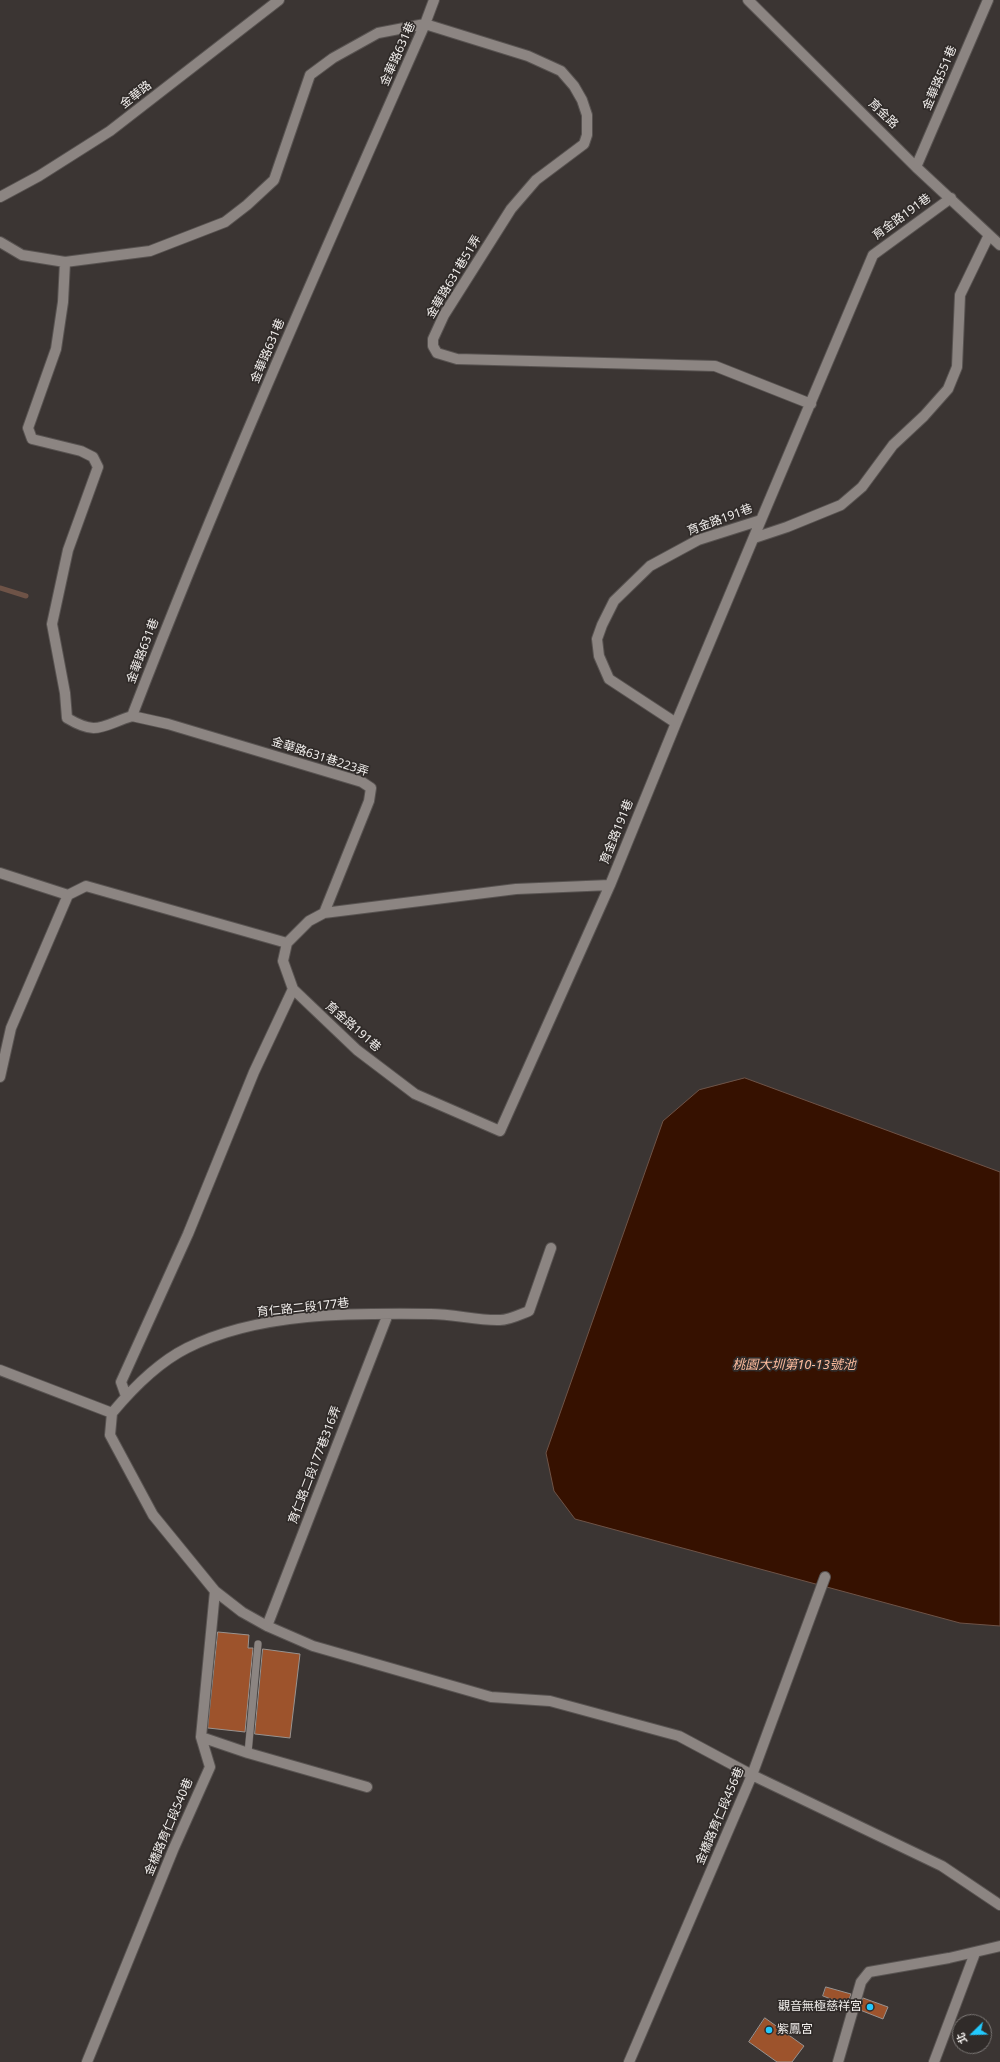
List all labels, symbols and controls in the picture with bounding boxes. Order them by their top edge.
street label: 金華路631巷 [377,20,419,88]
street label: 金華路551巷 [920,44,960,112]
street label: 金華路 [117,78,155,112]
street label: 育金路 [865,96,901,132]
street label: 育金路191巷 [870,191,934,243]
street label: 金華路631巷51弄 [424,233,484,321]
street label: 金華路631巷 [248,317,288,385]
street label: 育金路191巷 [685,502,755,538]
street label: 金華路631巷 [124,616,162,686]
street label: 金華路631巷223弄 [270,735,370,779]
street label: 育金路191巷 [597,798,637,866]
street label: 育金路191巷 [322,999,384,1055]
street label: 育仁路二段177巷 [256,1296,350,1320]
water label: 桃園大圳第10-13號池 [732,1357,856,1373]
street label: 育仁路二段177巷316弄 [286,1404,344,1526]
street label: 金橋路育仁段456巷 [693,1765,747,1867]
street label: 金橋路育仁段540巷 [142,1776,196,1878]
place label: 觀音無極慈祥宮 [778,2000,862,2014]
marker: 觀音無極慈祥宮 [865,2002,875,2012]
north arrow [952,2014,992,2054]
place label: 紫鳳宮 [777,2023,813,2037]
marker: 紫鳳宮 [764,2025,774,2035]
text: 北 [952,2031,970,2046]

